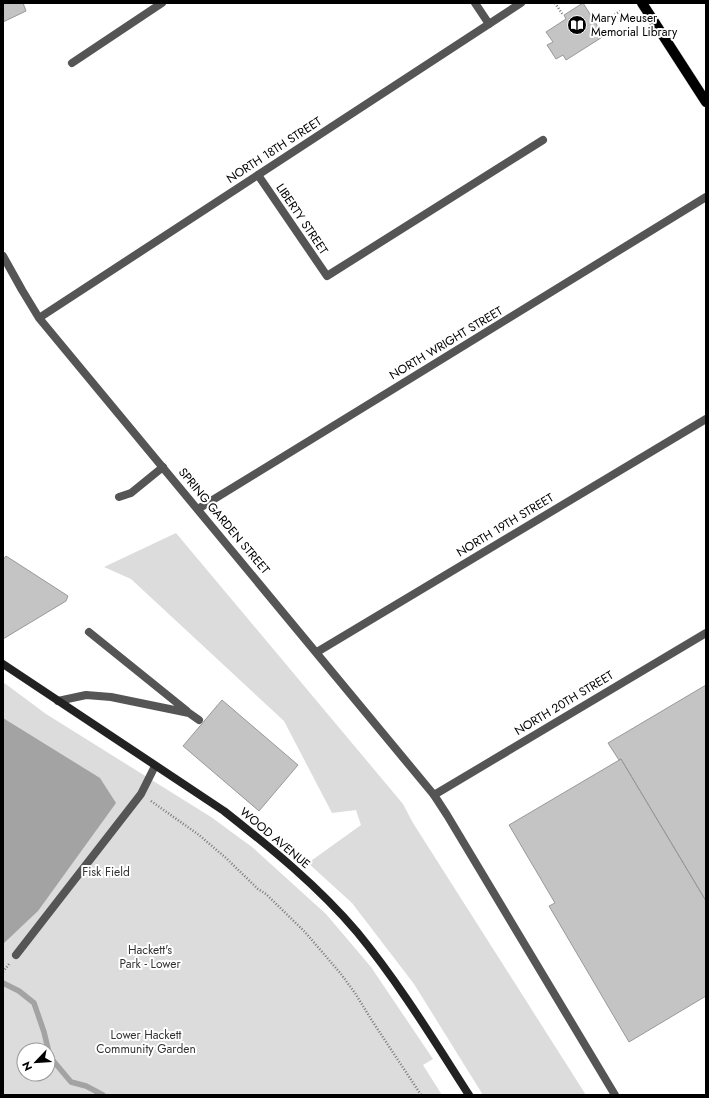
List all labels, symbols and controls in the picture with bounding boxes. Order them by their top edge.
place label: Mary Meuser Memorial Library [591,9,678,41]
library icon: Mary Meuser Memorial Library [566,14,588,36]
street label: NORTH 18TH STREET [223,112,325,188]
street label: LIBERTY STREET [272,180,333,258]
street label: NORTH WRIGHT STREET [386,302,506,384]
street label: SPRING GARDEN STREET [174,464,274,578]
street label: NORTH 19TH STREET [453,489,557,561]
street label: NORTH 20TH STREET [511,666,617,740]
street label: WOOD AVENUE [236,803,314,873]
park label: Fisk Field [82,863,130,881]
park label: Hackett's Park - Lower [119,941,181,973]
park label: Lower Hackett Community Garden [96,1026,196,1058]
north arrow [16,1042,56,1082]
text: N [18,1059,36,1074]

